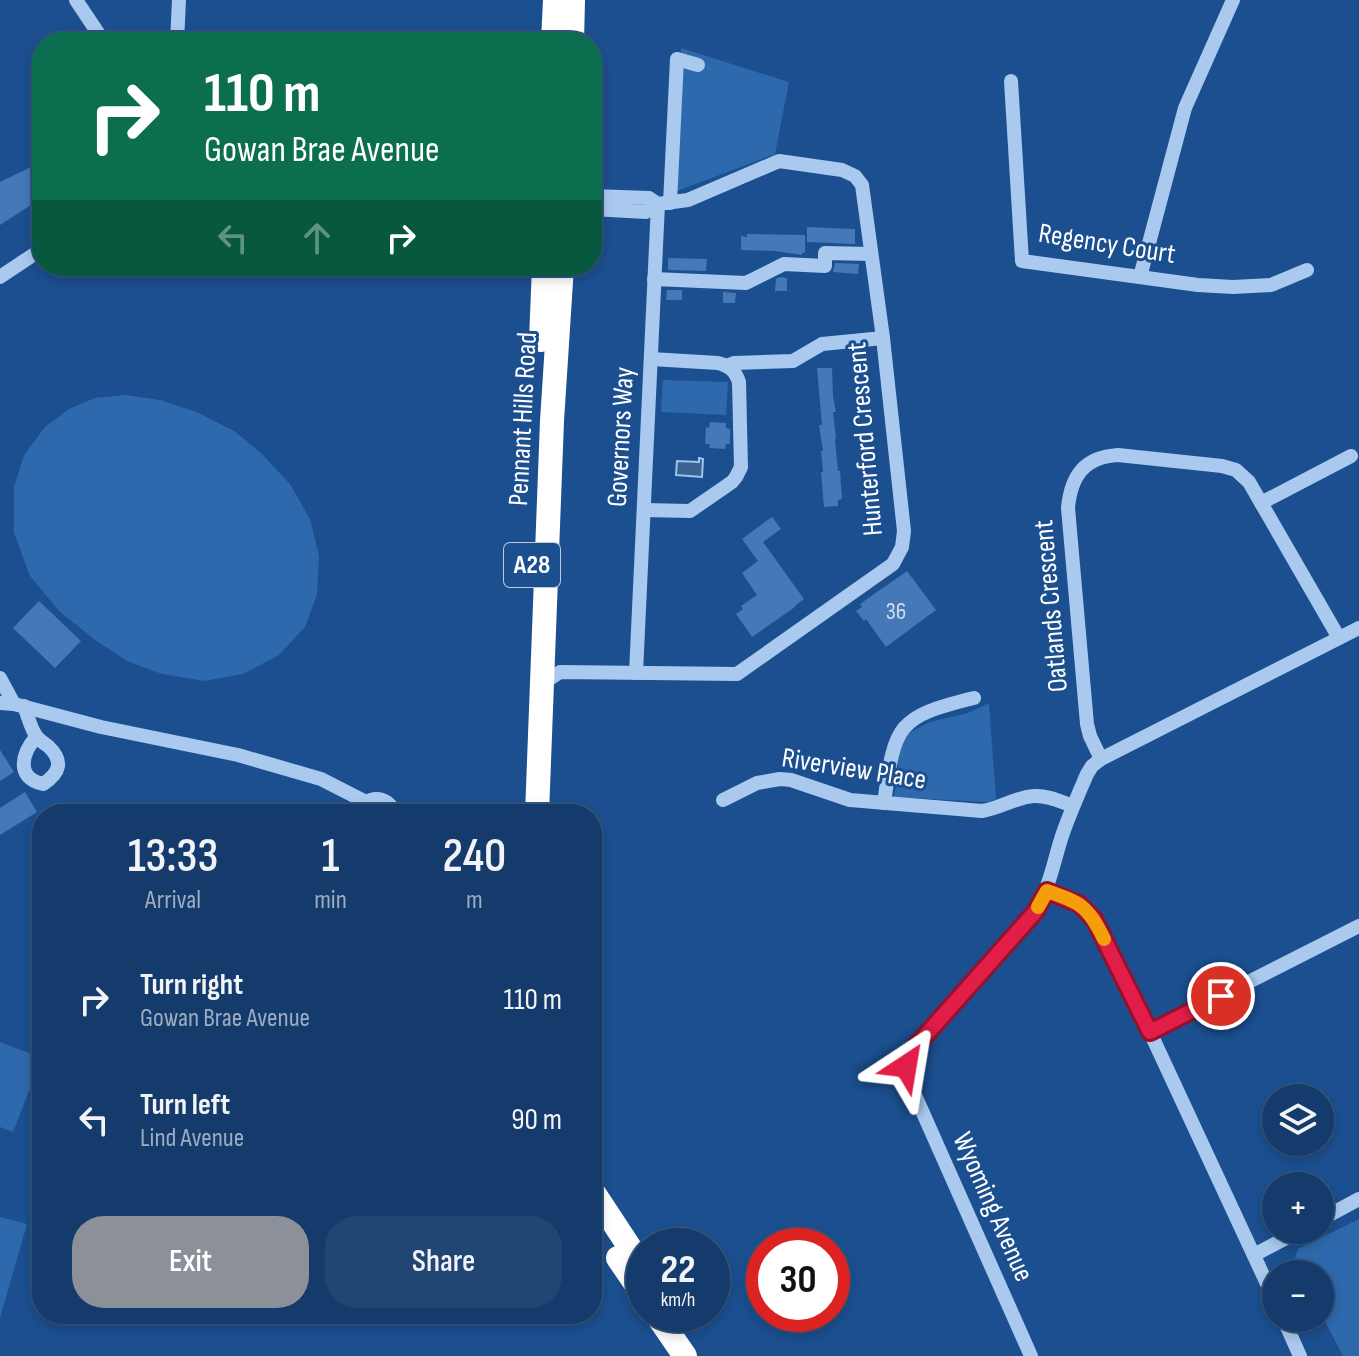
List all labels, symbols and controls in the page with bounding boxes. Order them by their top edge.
text: 110 m [204,61,320,128]
icon: right [72,64,176,168]
text: Gowan Brae Avenue [204,129,439,172]
icon: left [211,216,255,260]
icon: ahead [295,216,339,260]
icon: right [379,216,423,260]
street label: Regency Court [1036,217,1178,271]
street label: Pennant Hills Road [502,331,544,507]
street label: Hunterford Crescent [840,341,890,537]
street label: Governors Way [601,366,641,508]
street label: Oatlands Crescent [1027,519,1075,693]
road number: A28 [504,543,560,587]
house number: 36 [886,597,906,626]
street label: Riverview Place [779,741,929,797]
text: 13:33 [128,828,218,885]
text: 1 [321,828,339,885]
text: 240 [442,828,506,885]
text: Arrival [145,885,201,916]
text: min [314,885,347,916]
text: m [466,885,483,916]
pin [1187,962,1255,1030]
text: Turn right [140,967,243,1003]
icon: arrive [1199,974,1243,1018]
icon: right [72,978,116,1022]
text: 110 m [504,982,562,1018]
text: Gowan Brae Avenue [140,1003,310,1034]
position arrow [864,1024,948,1108]
map controls [1262,1084,1334,1332]
button: layers [1262,1084,1334,1156]
text: Turn left [140,1087,230,1123]
icon: left [72,1098,116,1142]
text: 90 m [511,1102,562,1138]
text: Lind Avenue [140,1123,244,1154]
street label: Wyoming Avenue [945,1127,1041,1287]
button: + [1262,1172,1334,1244]
button: Exit [72,1216,309,1308]
button: Share [325,1216,562,1308]
speed limit sign: 30 [746,1228,850,1332]
text: 22 [660,1246,696,1294]
button: − [1262,1260,1334,1332]
text: km/h [661,1288,695,1312]

